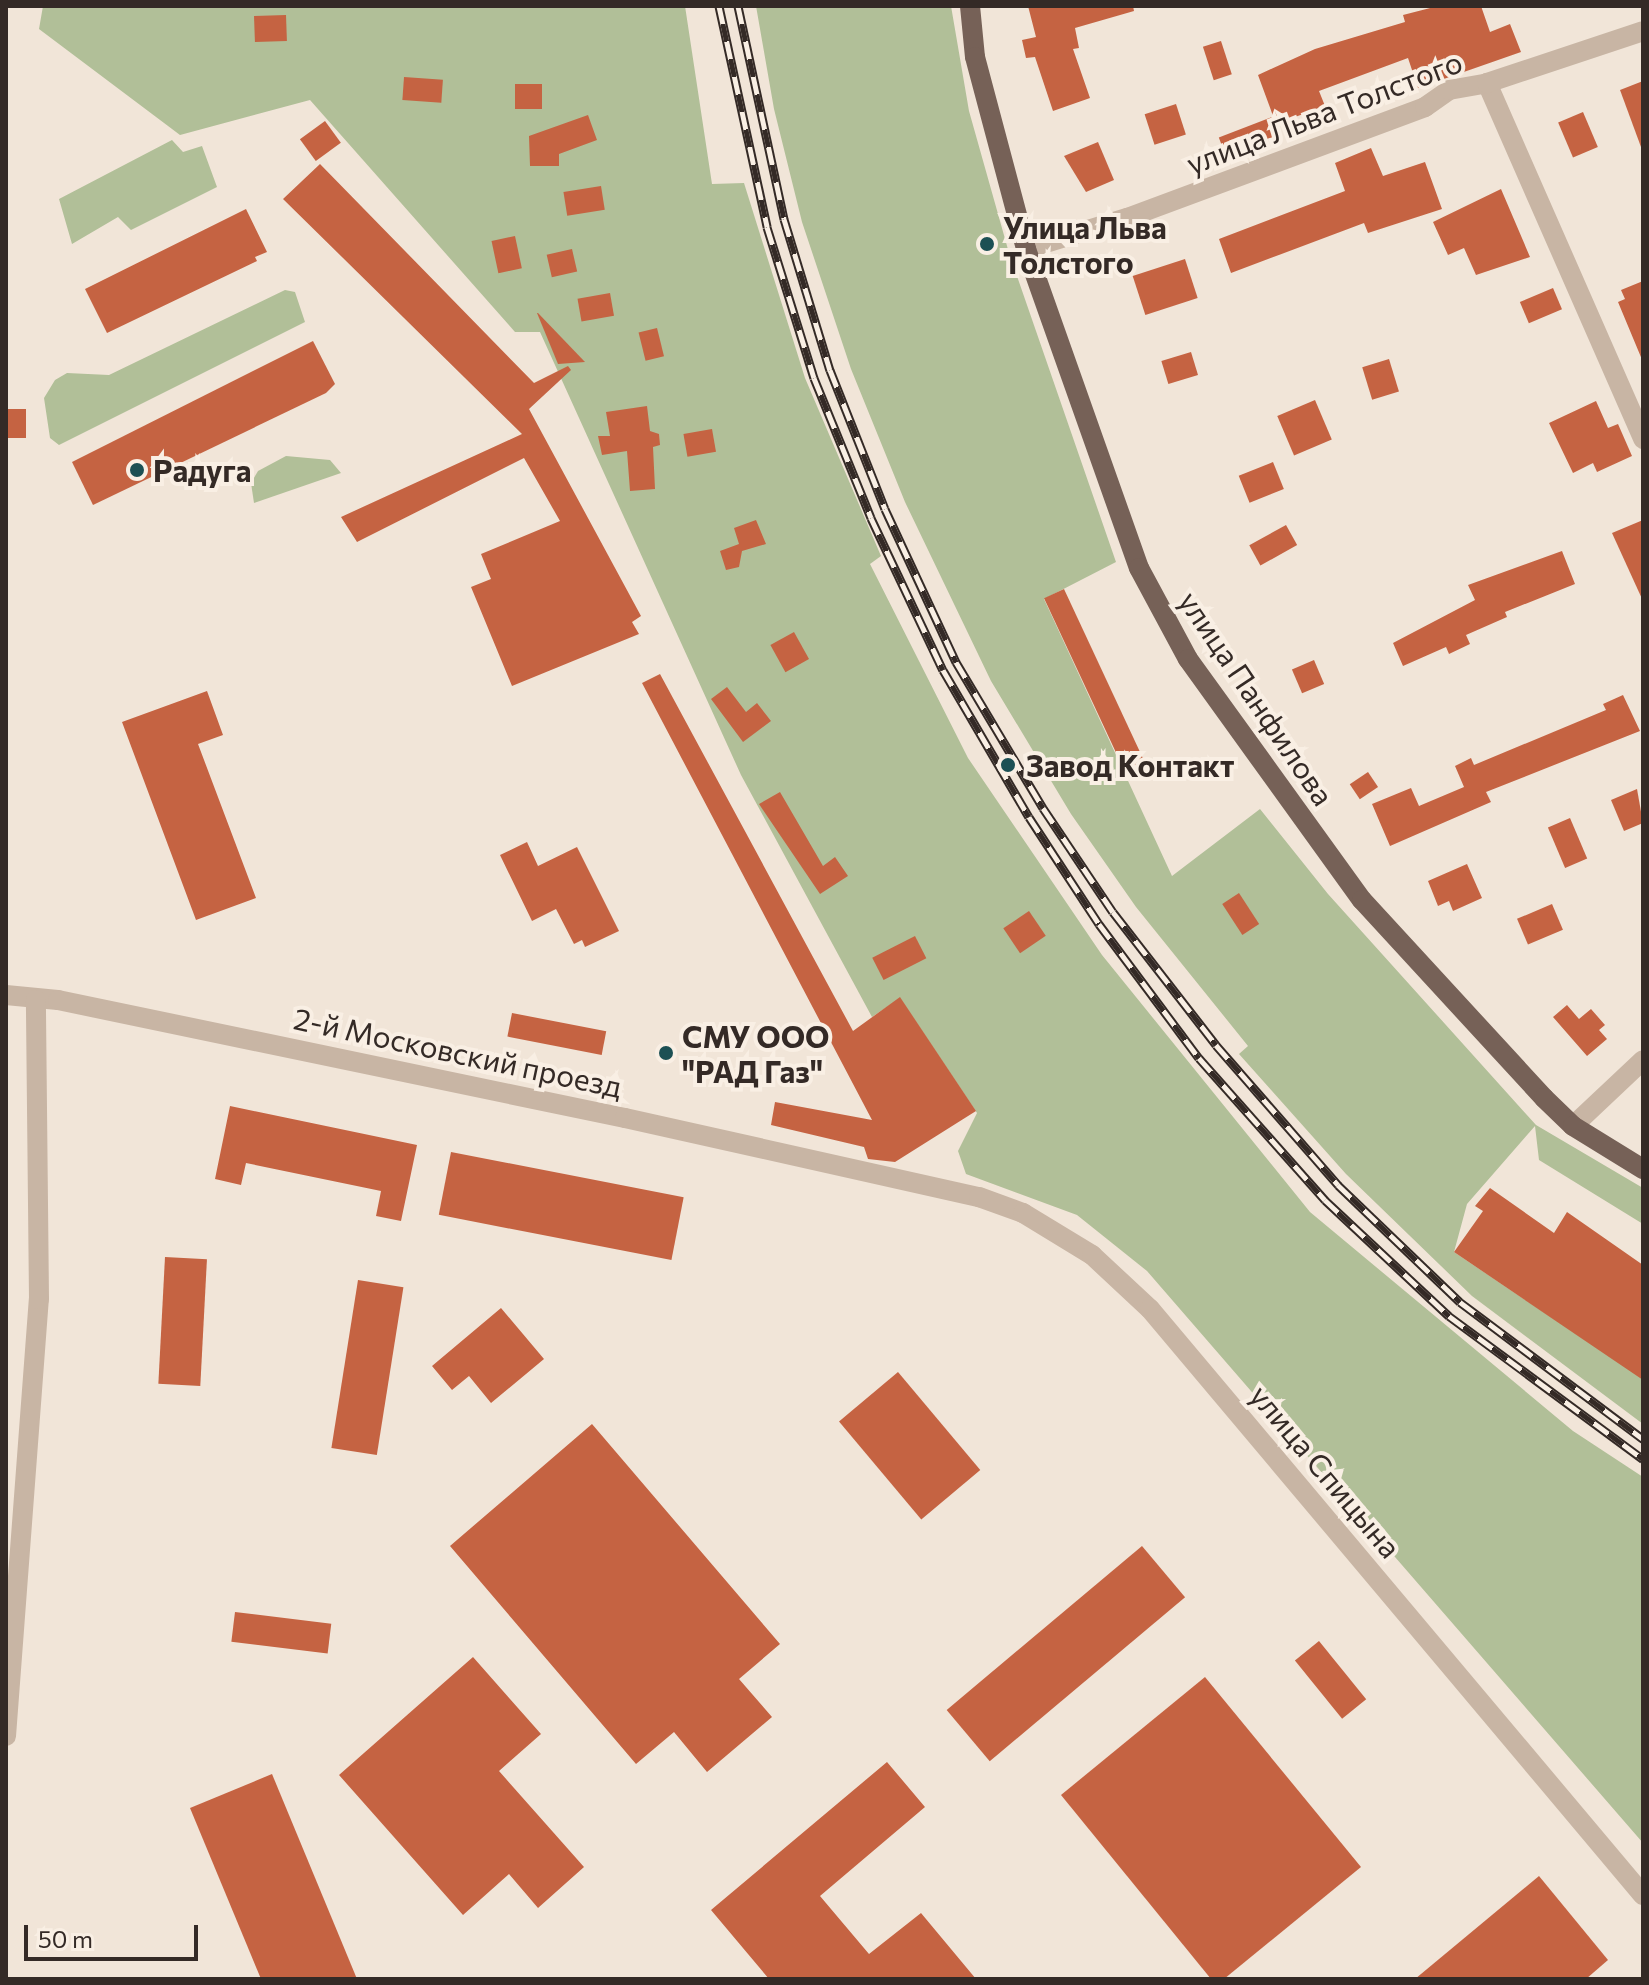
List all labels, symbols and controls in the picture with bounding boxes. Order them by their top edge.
street label: улица Льва Толстого [1181,43,1467,181]
place label: Улица Льва Толстого [1003,209,1167,280]
marker: Улица Льва Толстого [978,235,996,253]
place label: Радуга [153,452,251,488]
marker: Радуга [128,461,146,479]
street label: улица Панфилова [1172,584,1342,812]
place label: Завод Контакт [1026,747,1234,783]
marker: Завод Контакт [997,754,1019,776]
street label: 2-й Московский проезд [291,1000,625,1104]
place label: СМУ ООО "РАД Газ" [682,1018,829,1088]
marker: СМУ ООО "РАД Газ" [657,1044,675,1062]
street label: улица Спицына [1243,1377,1409,1565]
scale bar [28,1909,202,1959]
text: 50 m [38,1924,93,1953]

